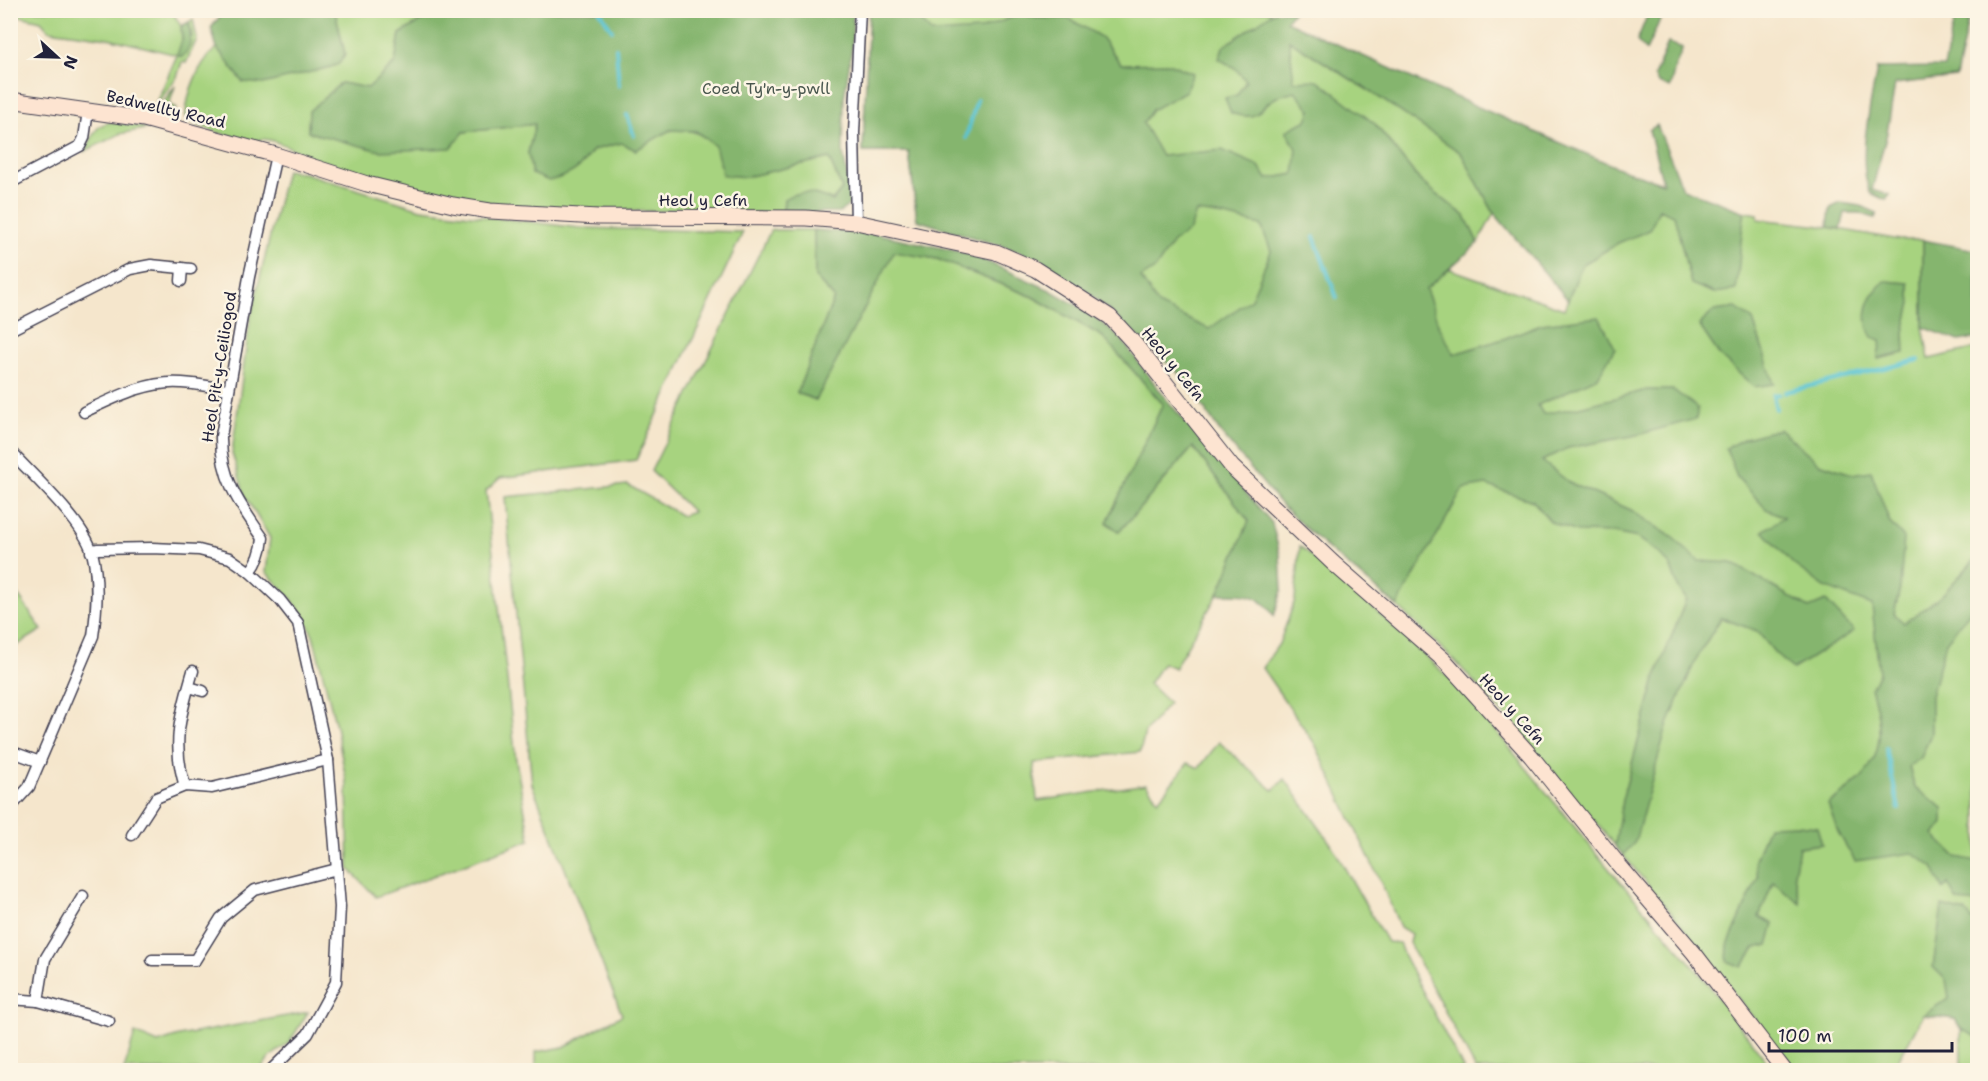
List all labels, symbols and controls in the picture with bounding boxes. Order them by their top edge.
north arrow [27,27,87,87]
text: N [58,53,83,72]
park label: Coed Ty'n-y-pwll [702,78,830,99]
street label: Bedwellty Road [104,85,228,133]
street label: Heol y Cefn [659,190,748,211]
street label: Heol Pit-y-Ceiliogod [197,290,241,444]
street label: Heol y Cefn [1137,323,1209,405]
street label: Heol y Cefn [1475,669,1550,749]
scale bar [1769,1015,1952,1053]
text: 100 m [1778,1024,1832,1048]

